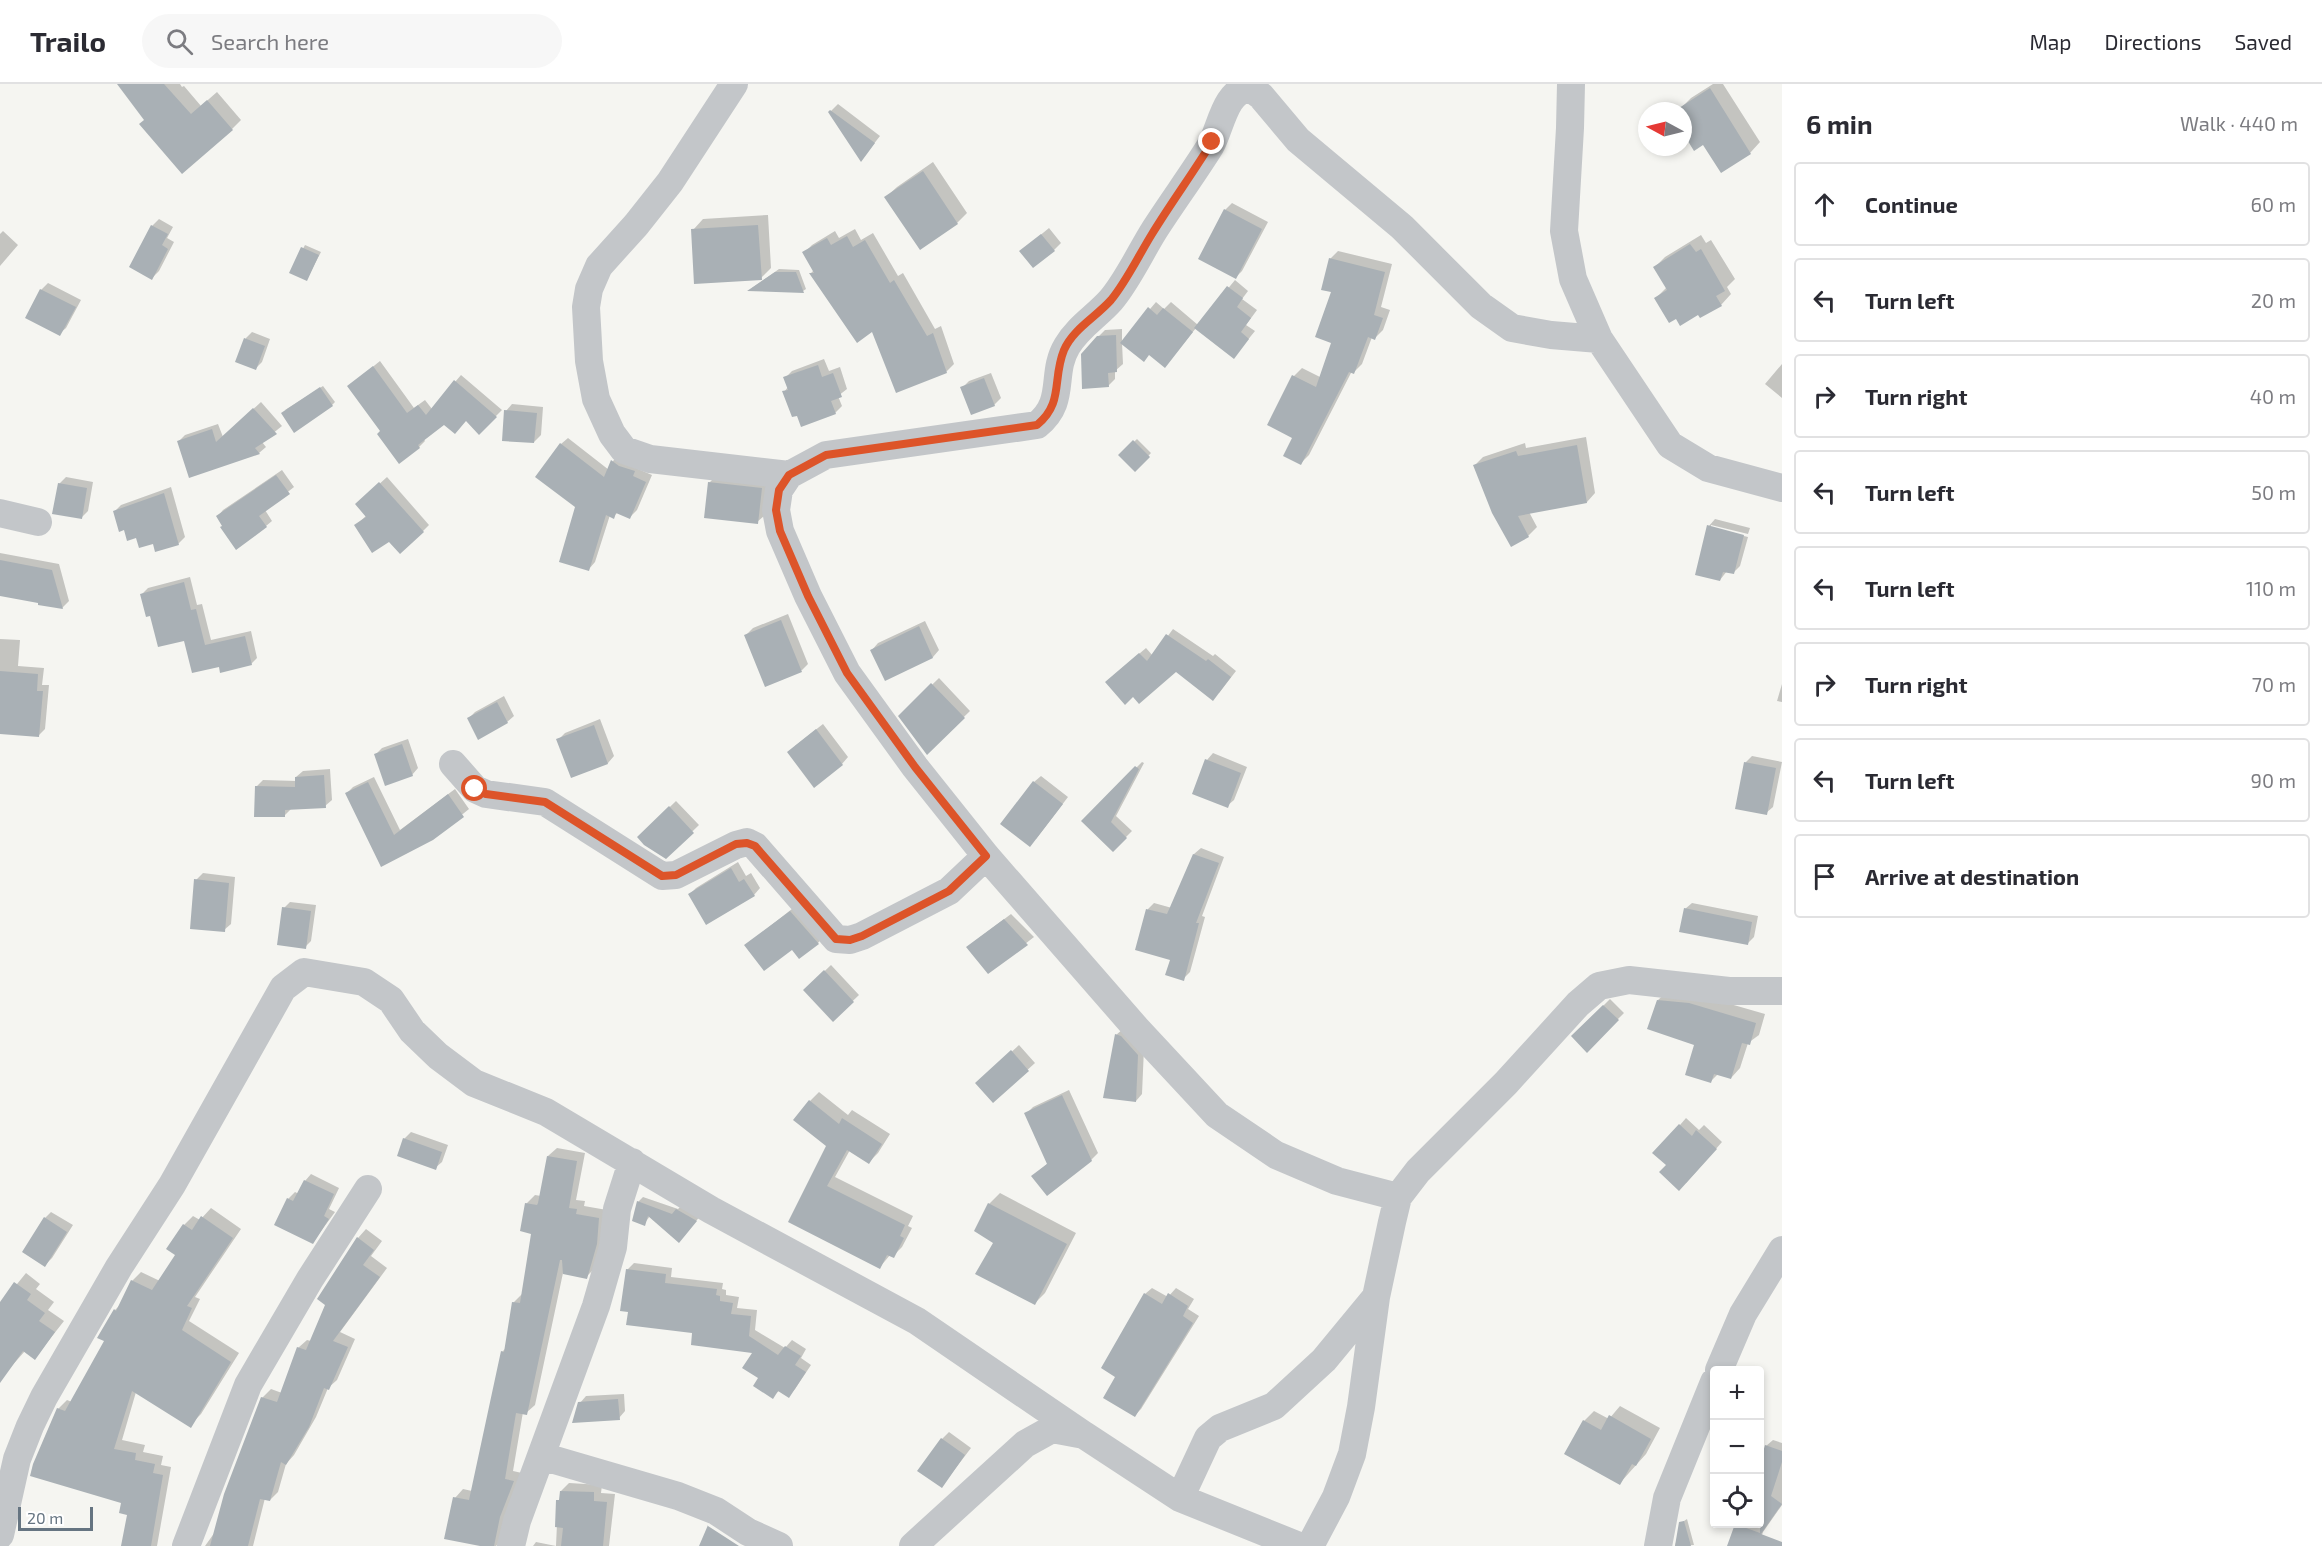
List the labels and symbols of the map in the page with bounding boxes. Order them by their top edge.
north arrow [1638,102,1692,156]
route end [1198,128,1224,154]
route start [461,775,487,801]
scale bar [18,1504,93,1532]

